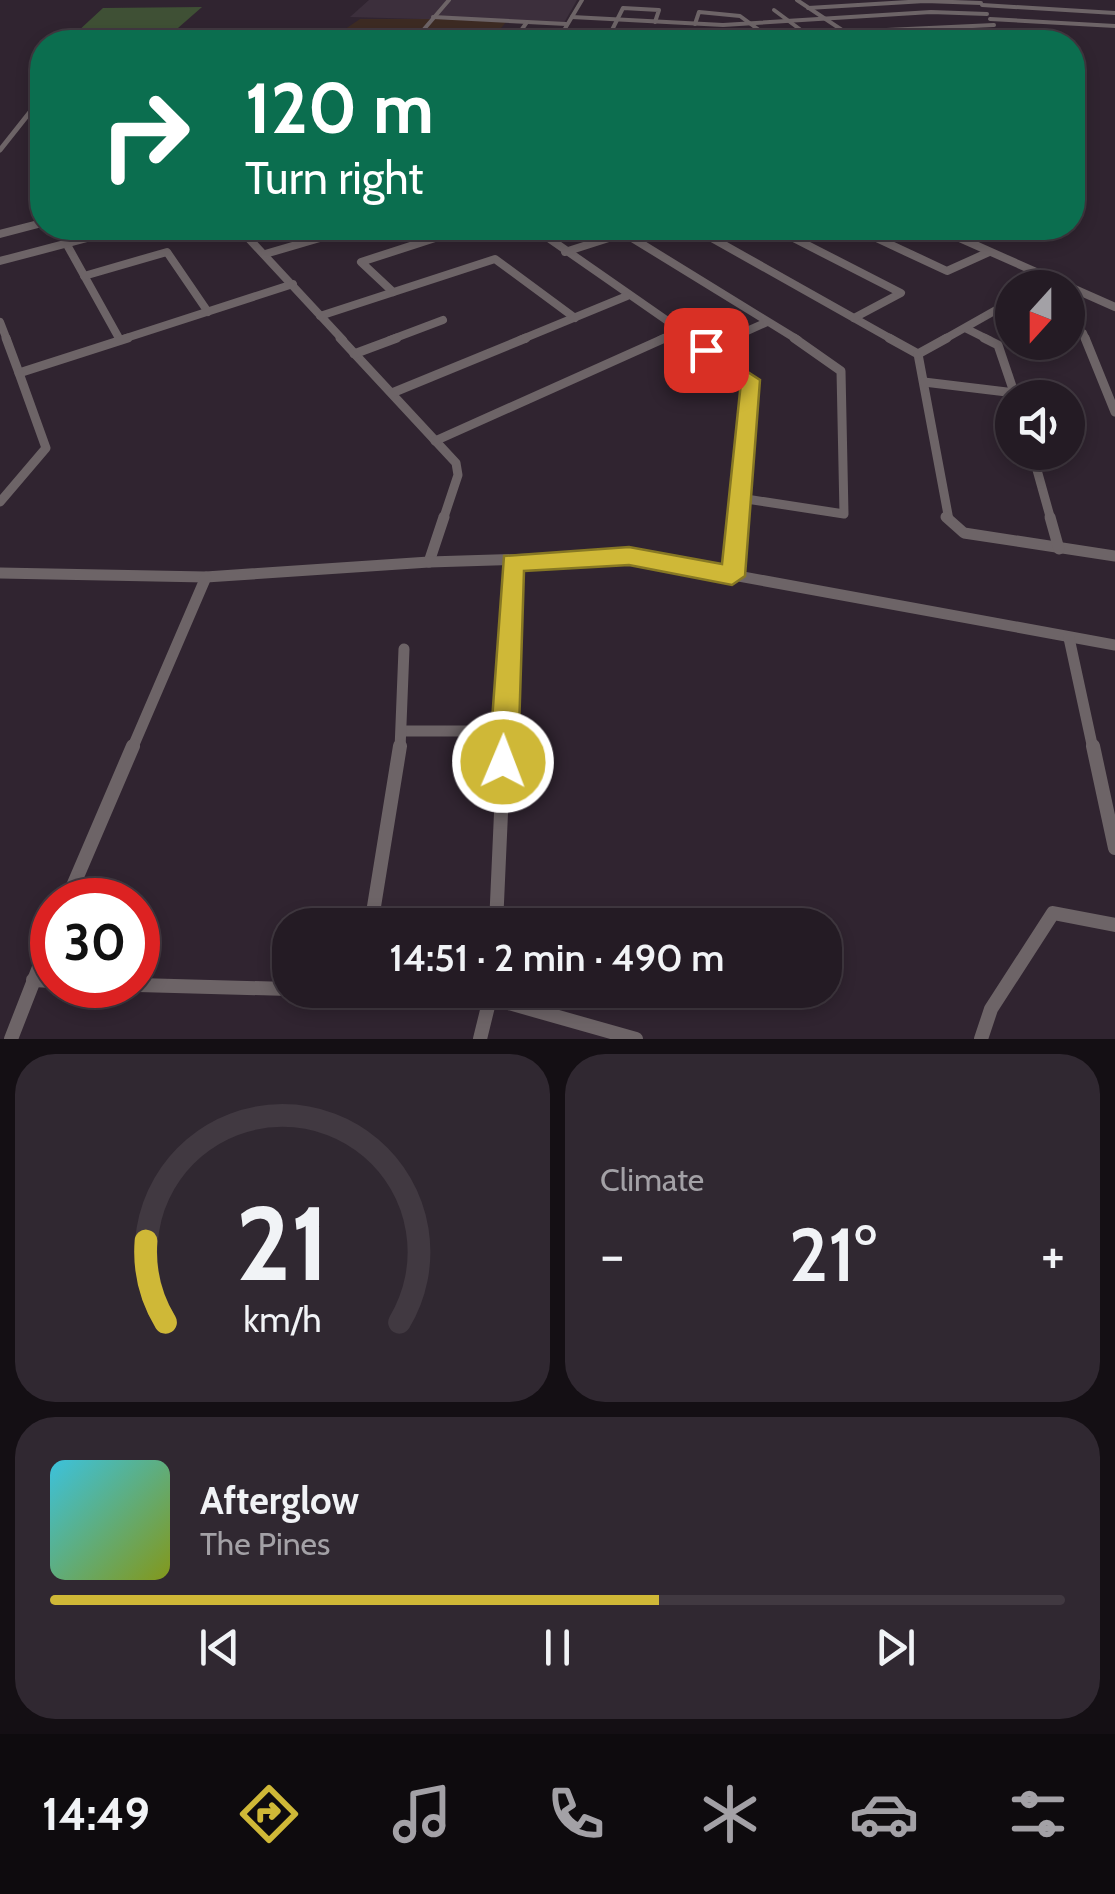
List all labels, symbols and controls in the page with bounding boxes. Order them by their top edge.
text: 120 m [245,65,434,151]
icon: right [80,70,210,200]
text: Turn right [245,151,424,205]
north arrow [995,270,1085,360]
map controls [995,270,1085,470]
pin [664,308,749,393]
icon: arrive [679,323,734,378]
button: sound [995,380,1085,470]
position arrow [451,710,555,814]
speed limit sign: 30 [30,878,160,1008]
text: 14:51 · 2 min · 490 m [390,934,724,981]
text: Climate [600,1160,704,1199]
text: 21 [236,1180,329,1306]
text: 21° [789,1209,876,1300]
text: − [600,1221,624,1288]
text: + [1041,1221,1065,1288]
text: km/h [243,1298,322,1341]
text: Afterglow [200,1477,359,1524]
text: The Pines [200,1524,330,1563]
icon: previous [192,1620,247,1675]
icon: pause [530,1620,585,1675]
icon: next [868,1620,923,1675]
icon: directions [234,1779,304,1849]
icon: music [387,1779,457,1849]
icon: phone [541,1779,611,1849]
icon: climate [695,1779,765,1849]
icon: car [849,1779,919,1849]
icon: filters [1003,1779,1073,1849]
text: 14:49 [42,1787,150,1841]

